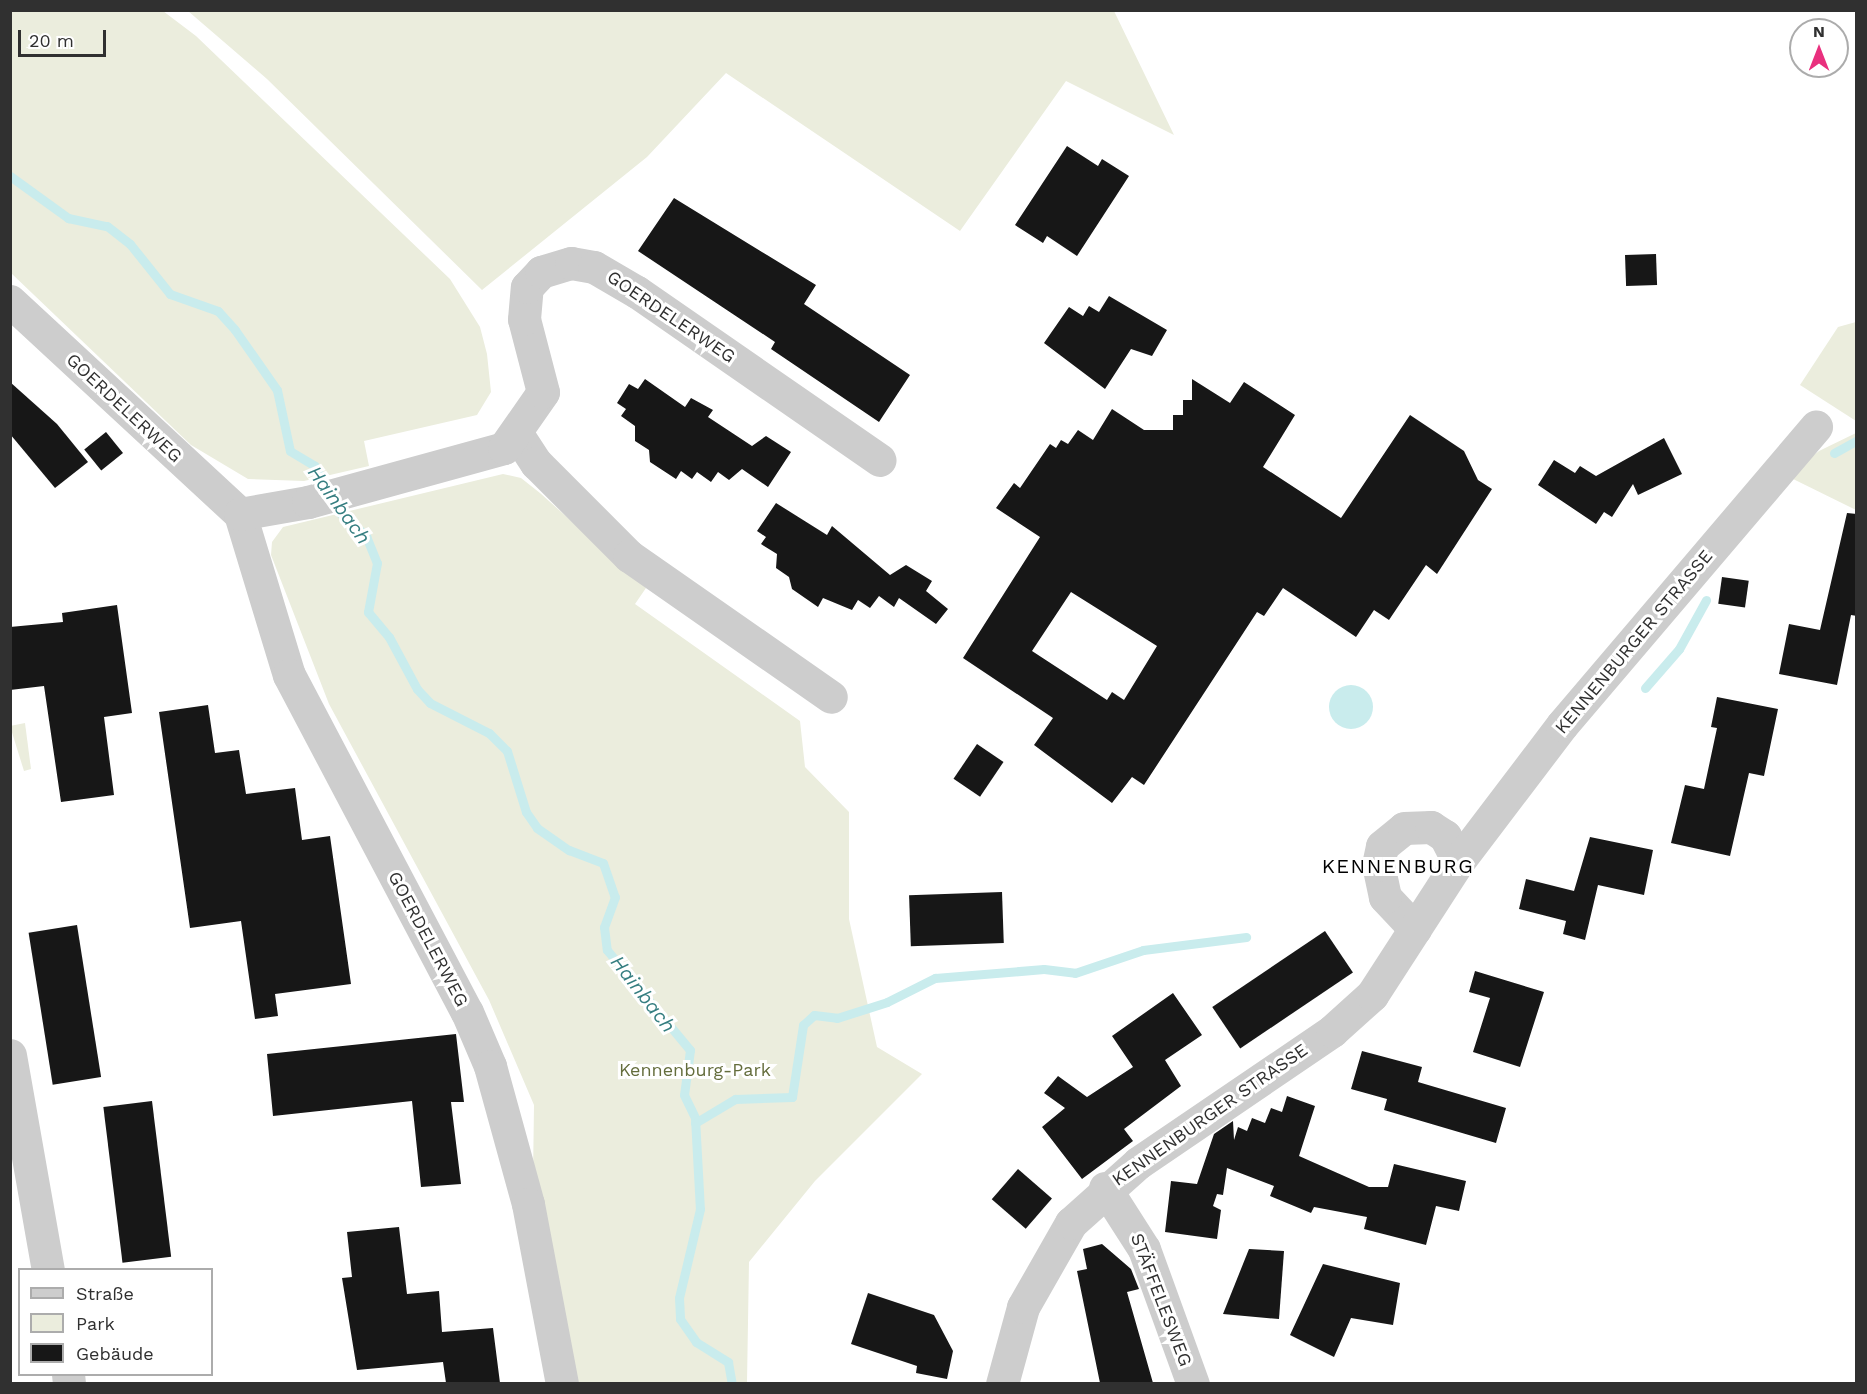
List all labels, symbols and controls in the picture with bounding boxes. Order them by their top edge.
scale bar [21,18,110,56]
north arrow [1789,18,1849,78]
text: N [1813,22,1825,41]
text: 20 m [29,30,74,51]
street label: GOERDELERWEG [603,266,739,368]
street label: GOERDELERWEG [62,349,186,467]
water label: Hainbach [303,461,375,549]
street label: KENNENBURGER STRASSE [1551,546,1717,738]
district label: KENNENBURG [1322,854,1474,878]
street label: GOERDELERWEG [383,868,473,1010]
water label: Hainbach [606,951,680,1037]
street label: KENNENBURGER STRASSE [1108,1039,1312,1191]
park label: Kennenburg-Park [619,1059,771,1081]
street label: STÄFFELESWEG [1126,1230,1196,1370]
legend [18,1268,213,1376]
text: Straße [76,1283,134,1304]
text: Park [76,1313,115,1334]
text: Gebäude [76,1343,154,1364]

